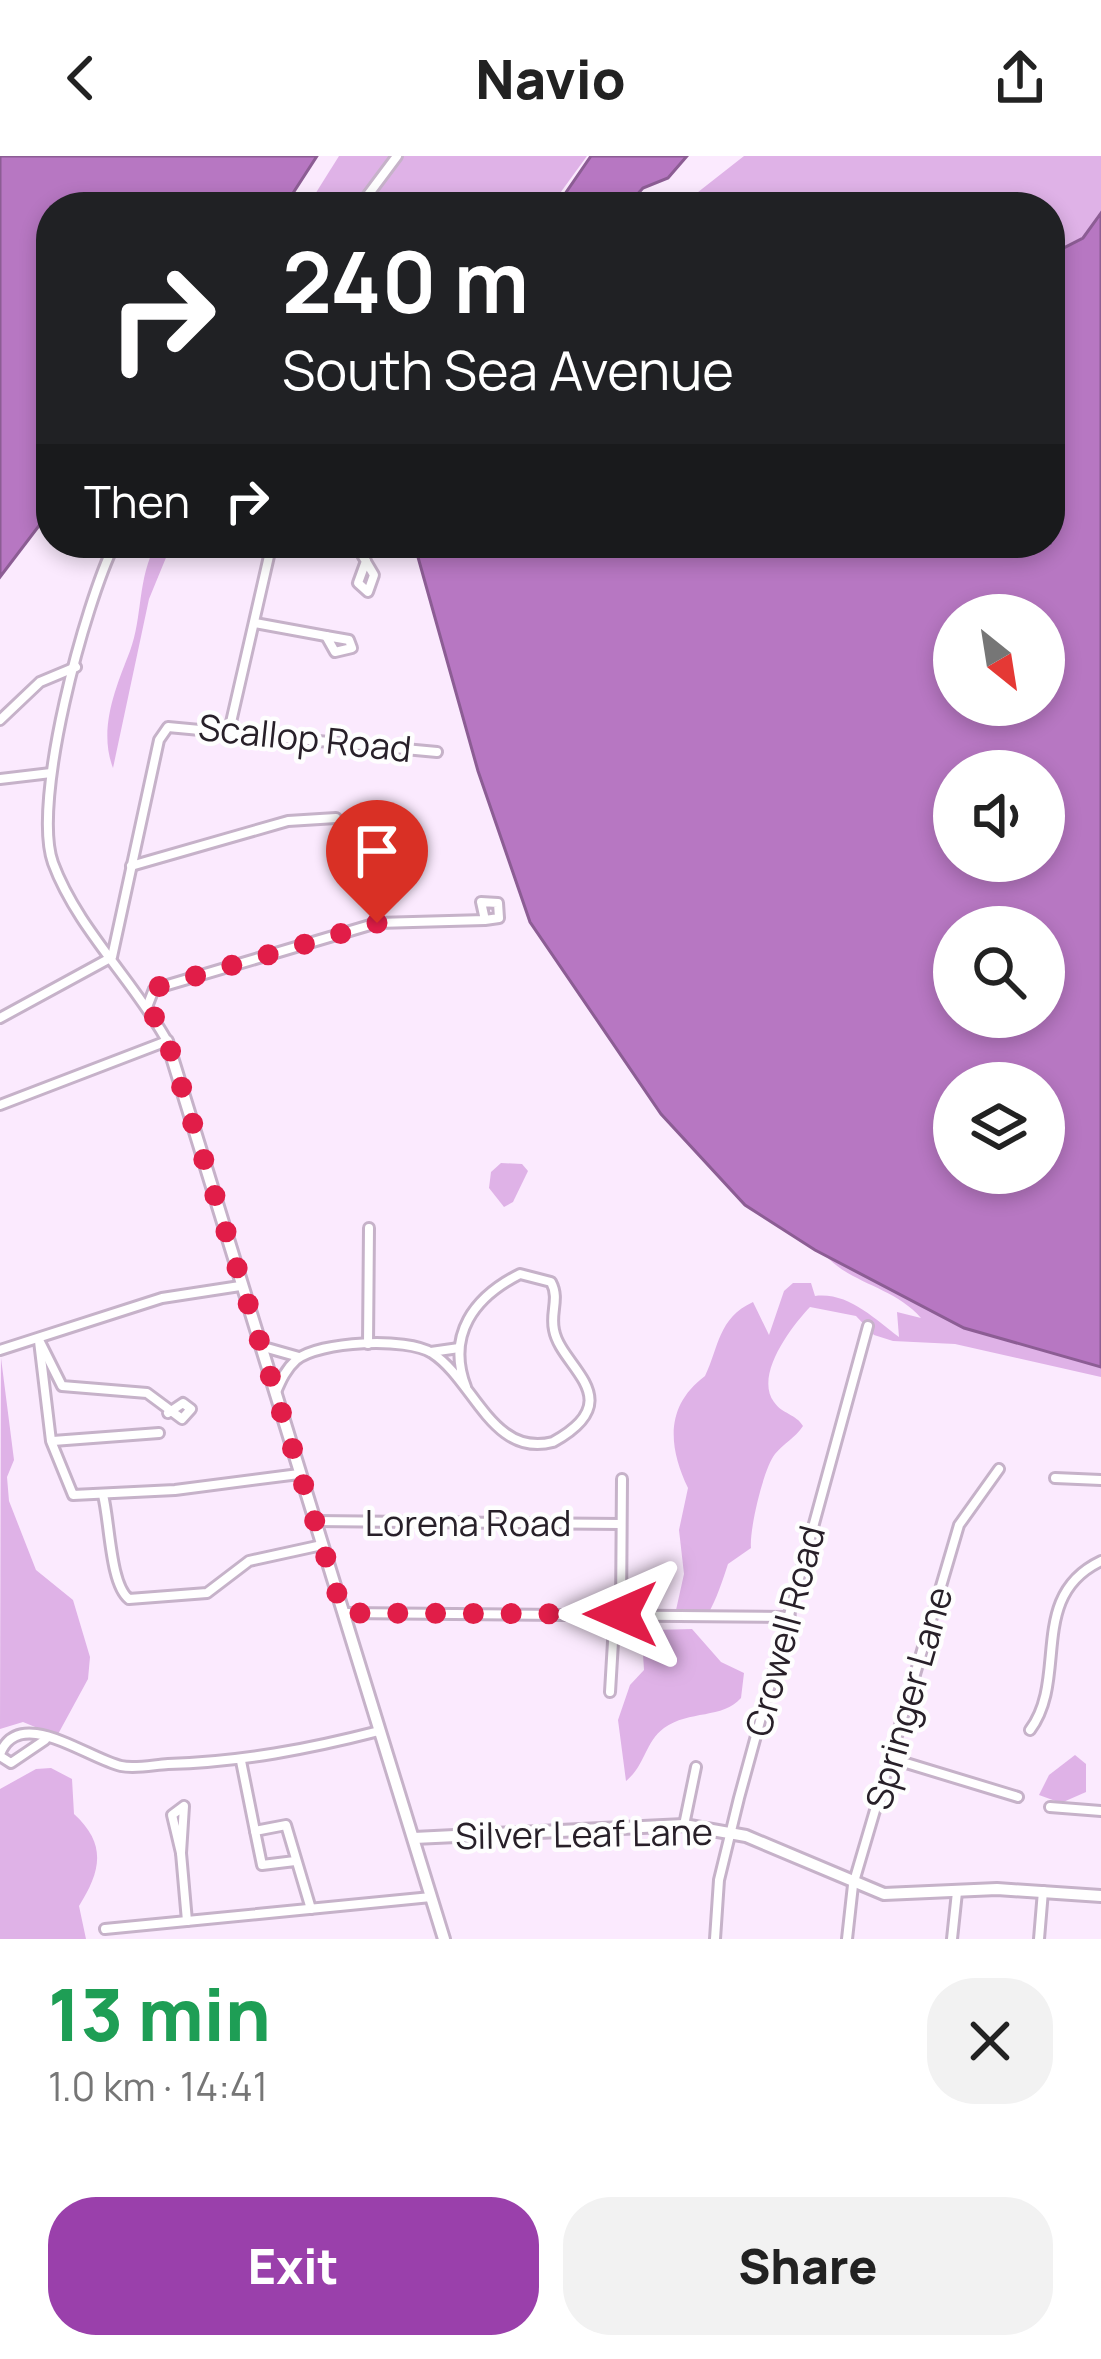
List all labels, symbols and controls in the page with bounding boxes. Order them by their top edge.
text: Navio [475,41,626,115]
icon: back [48,45,114,111]
icon: share [987,45,1053,111]
text: 240 m [282,223,529,338]
icon: right [84,240,240,396]
text: South Sea Avenue [282,332,734,406]
icon: right [214,468,280,534]
text: Then [84,470,190,532]
north arrow [933,594,1065,726]
map controls [933,594,1065,1194]
street label: Scallop Road [196,702,414,773]
button: sound [933,750,1065,882]
pin [326,800,428,923]
icon: arrive [344,818,410,884]
button: search [933,906,1065,1038]
button: layers [933,1062,1065,1194]
street label: Lorena Road [365,1498,571,1547]
street label: Crowell Road [733,1520,836,1742]
position arrow [558,1551,684,1677]
street label: Springer Lane [853,1581,964,1815]
street label: Silver Leaf Lane [455,1807,713,1860]
text: 13 min [48,1964,271,2063]
button: close [927,1978,1053,2104]
text: 1.0 km · 14:41 [48,2059,268,2113]
button: Exit [48,2197,539,2335]
button: Share [563,2197,1053,2335]

